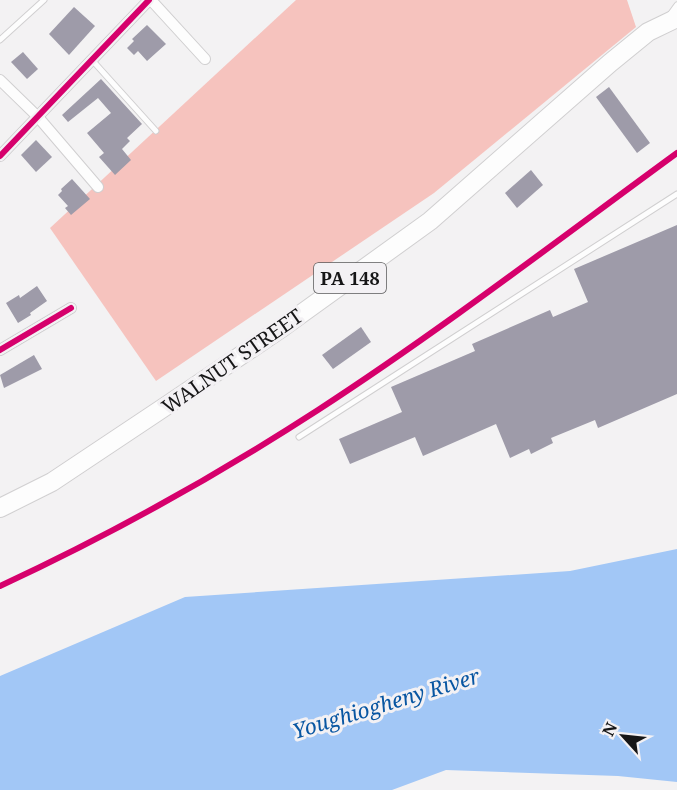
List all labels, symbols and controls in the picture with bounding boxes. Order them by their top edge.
road number: PA 148 [314,263,386,293]
street label: WALNUT STREET [156,302,308,420]
water label: Youghiogheny River [289,661,483,745]
north arrow [593,706,653,766]
text: N [597,718,622,740]

